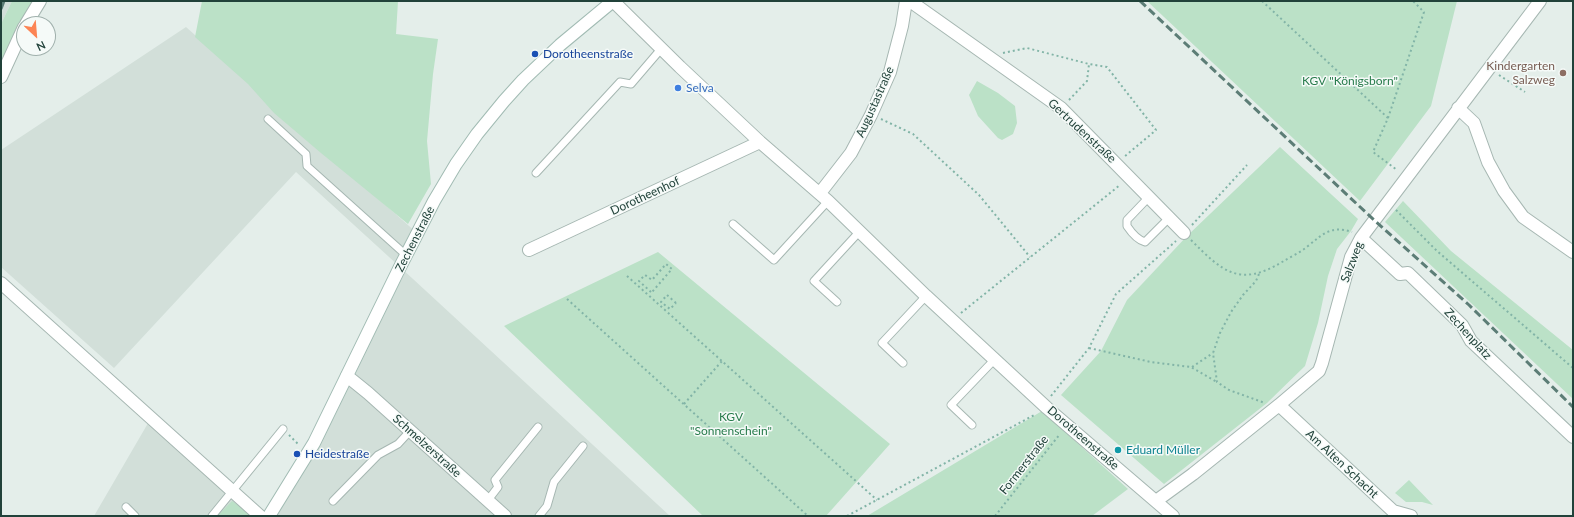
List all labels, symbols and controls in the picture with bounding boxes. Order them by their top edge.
north arrow [16,16,56,56]
text: N [34,39,48,54]
place label: Dorotheenstraße [543,47,633,61]
marker: Dorotheenstraße [530,49,540,59]
place label: Kindergarten Salzweg [1486,59,1555,87]
street label: Augustastraße [853,64,897,140]
marker: Kindergarten Salzweg [1558,68,1568,78]
park label: KGV "Königsborn" [1302,74,1398,88]
place label: Selva [686,81,714,95]
marker: Selva [673,83,683,93]
street label: Gertrudenstraße [1045,96,1119,166]
street label: Dorotheenhof [608,174,682,218]
street label: Zechenstraße [392,204,438,274]
street label: Salzweg [1338,240,1366,284]
street label: Zechenplatz [1441,305,1495,363]
street label: Dorotheenstraße [1044,403,1122,473]
park label: KGV "Sonnenschein" [690,410,772,438]
street label: Schmelzerstraße [390,412,464,480]
street label: Am Alten Schacht [1303,427,1381,501]
street label: Formerstraße [996,433,1052,497]
place label: Eduard Müller [1126,443,1200,457]
marker: Eduard Müller [1113,445,1123,455]
place label: Heidestraße [305,447,369,461]
marker: Heidestraße [292,449,302,459]

